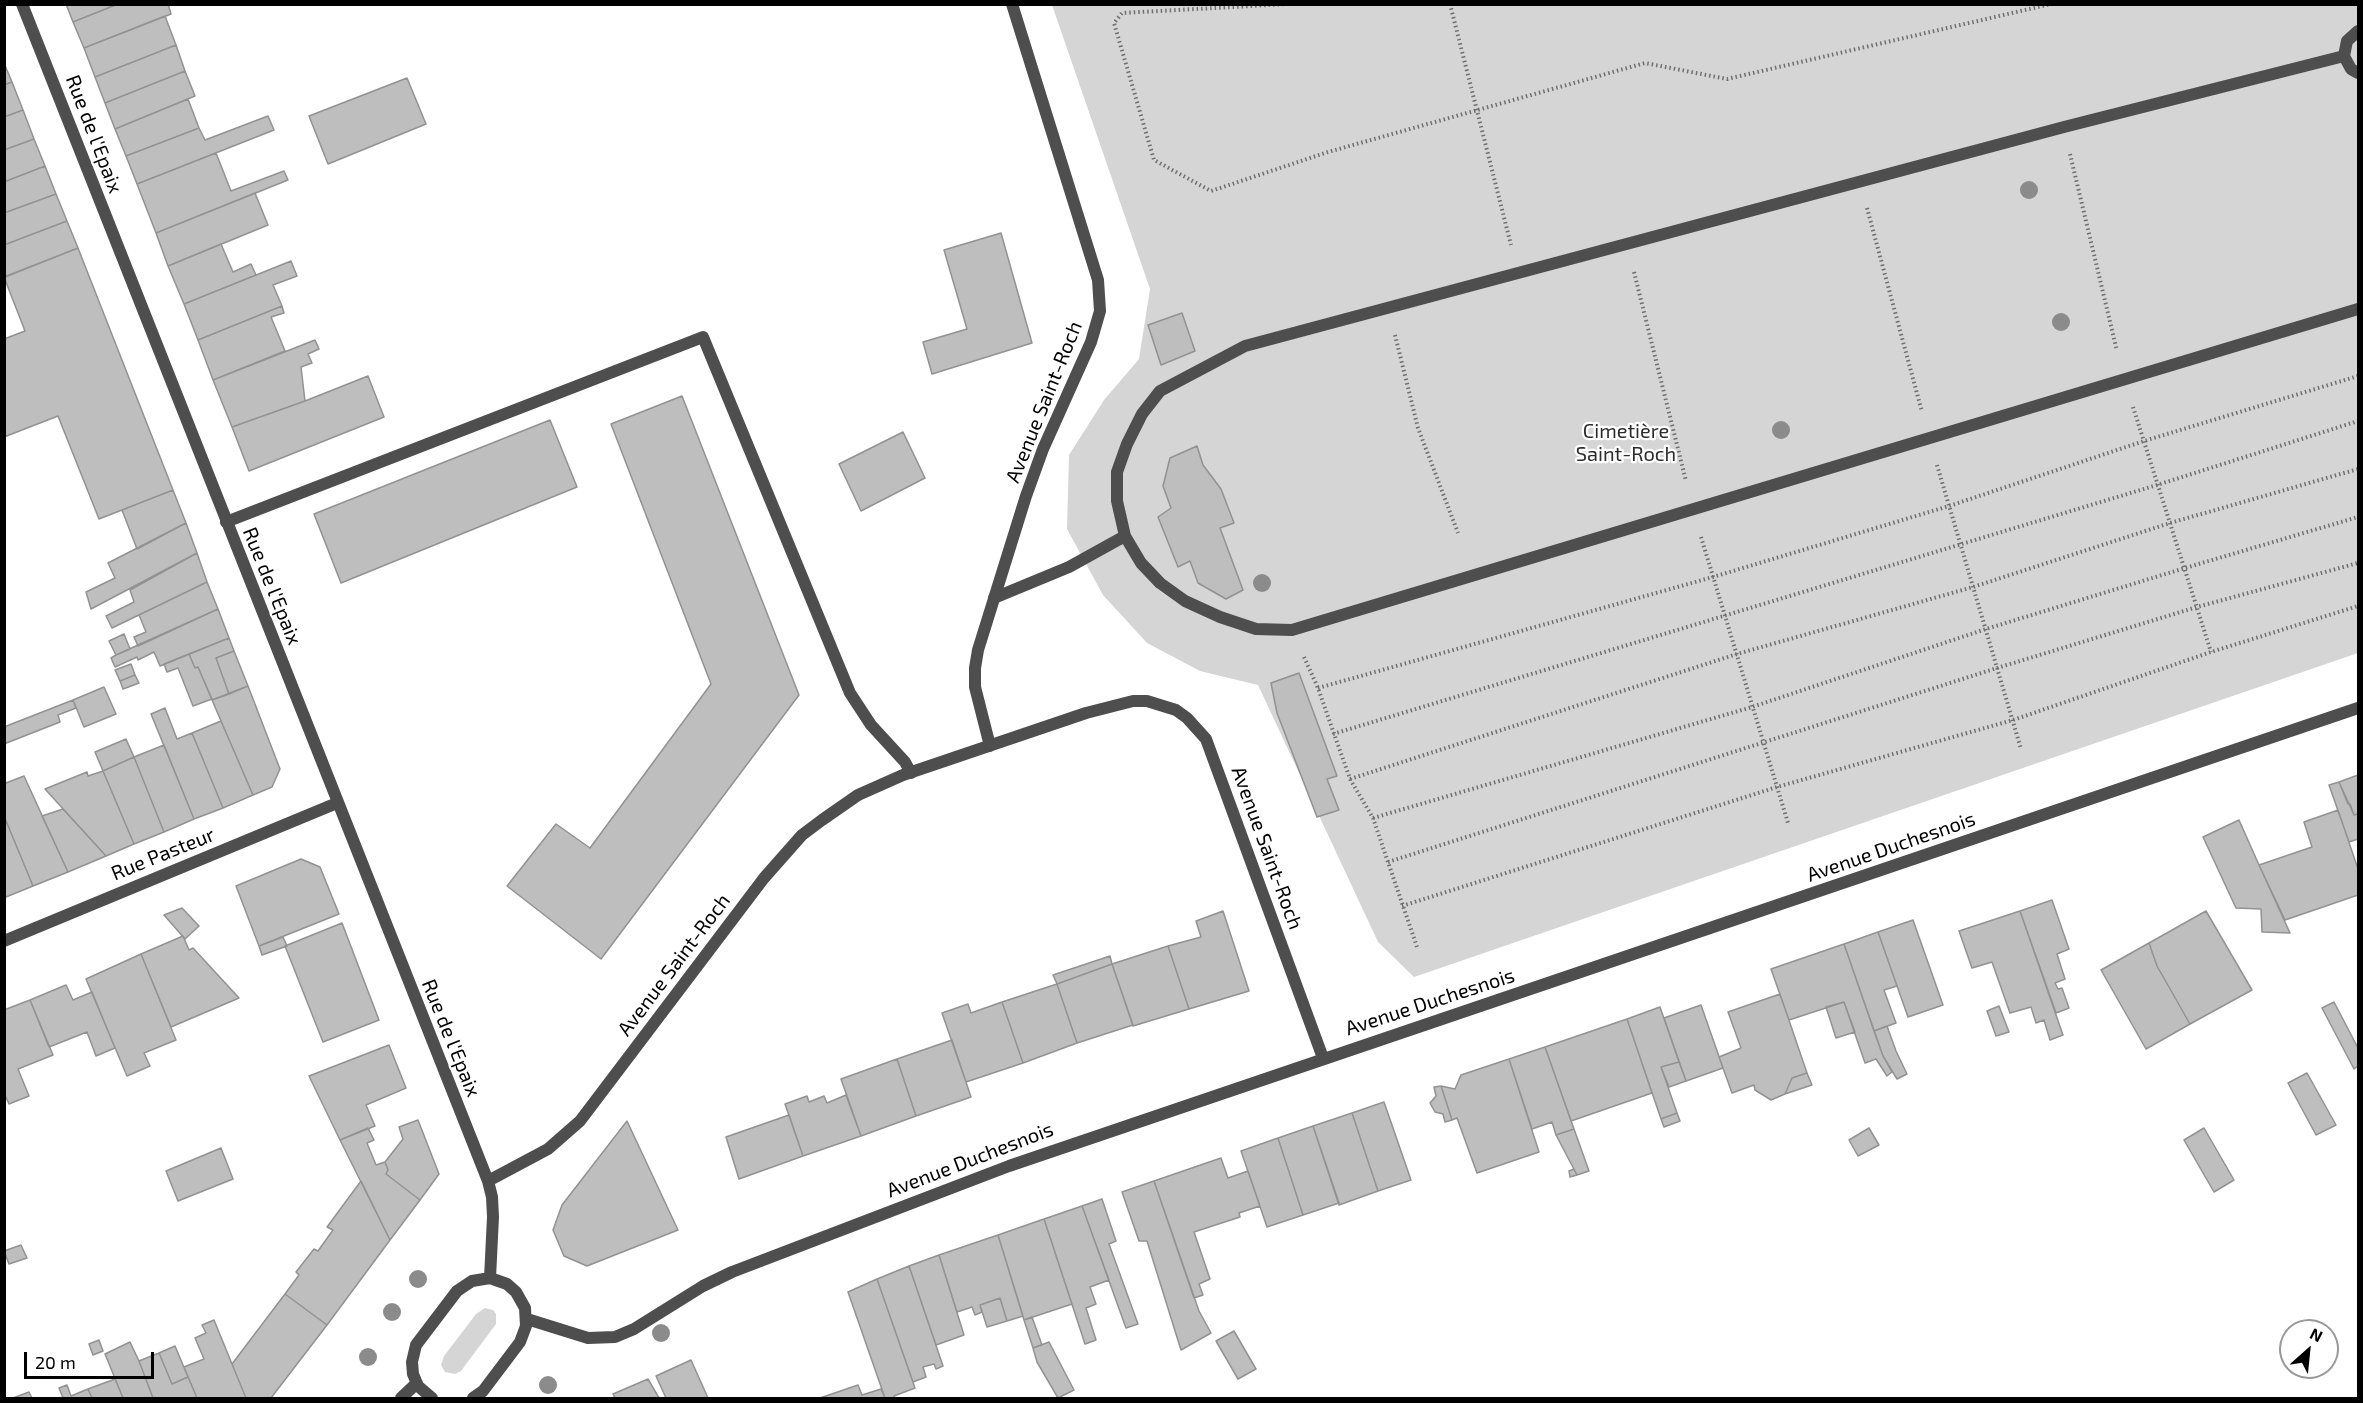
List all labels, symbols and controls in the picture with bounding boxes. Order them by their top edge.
street label: Rue de l'Epaix [60,72,128,196]
street label: Avenue Saint-Roch [1001,318,1087,486]
park label: Cimetière Saint-Roch [1576,419,1676,466]
street label: Rue de l'Epaix [238,524,306,648]
street label: Avenue Saint-Roch [1226,763,1308,933]
street label: Avenue Duchesnois [1804,807,1978,887]
street label: Rue Pasteur [108,822,218,886]
street label: Avenue Saint-Roch [613,889,735,1041]
street label: Avenue Duchesnois [1342,963,1518,1041]
street label: Rue de l'Epaix [417,976,485,1100]
street label: Avenue Duchesnois [883,1117,1057,1203]
north arrow [2279,1319,2339,1379]
text: N [2307,1323,2326,1345]
scale bar [27,1340,158,1378]
text: 20 m [35,1351,76,1373]

